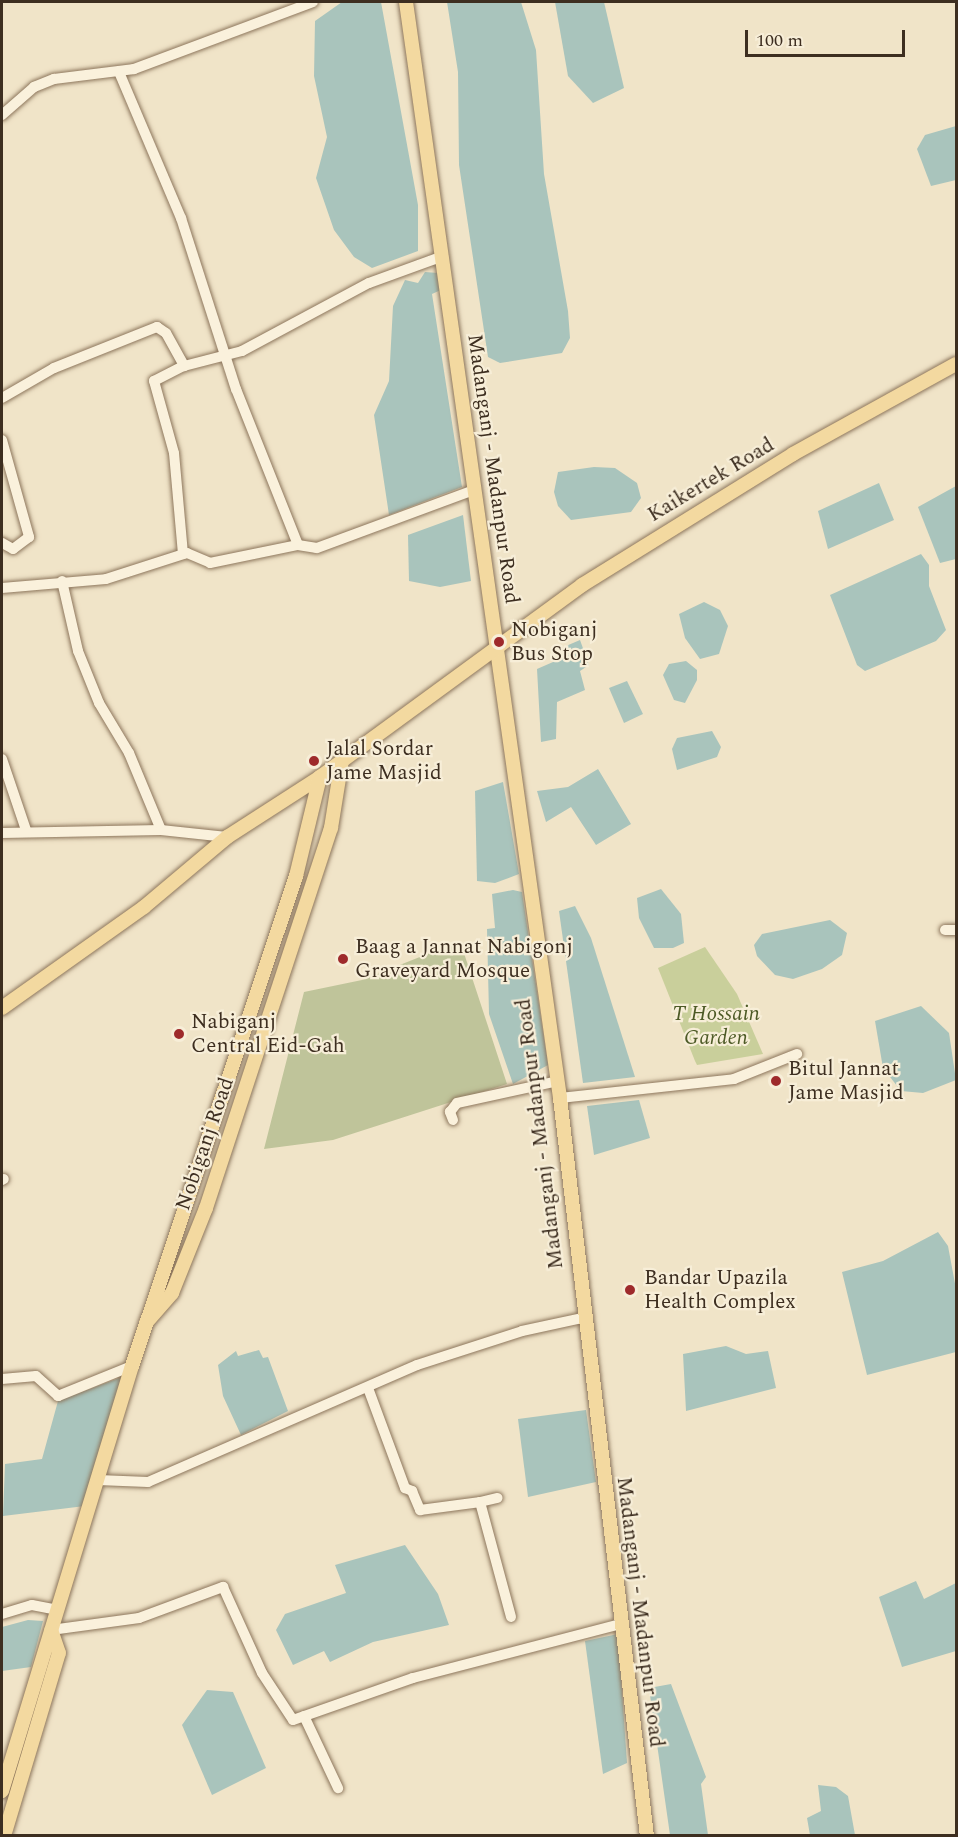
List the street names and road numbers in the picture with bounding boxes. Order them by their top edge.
street label: Madanganj - Madanpur Road [462,332,524,606]
street label: Kaikertek Road [643,432,779,528]
street label: Madanganj - Madanpur Road [511,997,569,1271]
street label: Nobiganj Road [170,1074,240,1214]
street label: Madanganj - Madanpur Road [611,1475,669,1749]

